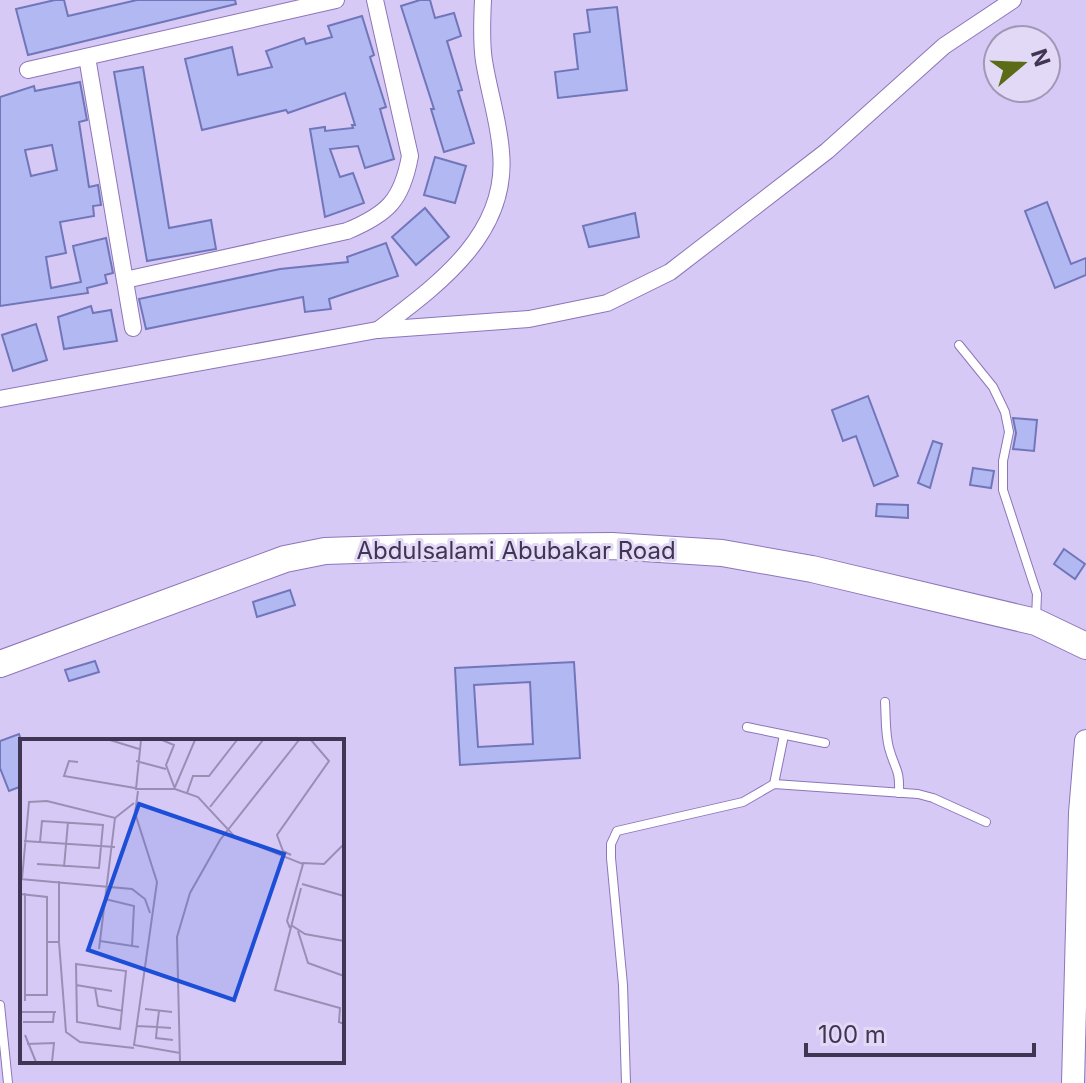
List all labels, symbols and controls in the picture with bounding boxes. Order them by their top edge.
north arrow [982,24,1062,104]
text: N [1026,45,1056,70]
street label: Abdulsalami Abubakar Road [356,536,676,565]
inset map [20,739,344,1063]
scale bar [806,1007,1034,1057]
text: 100 m [818,1020,886,1049]

